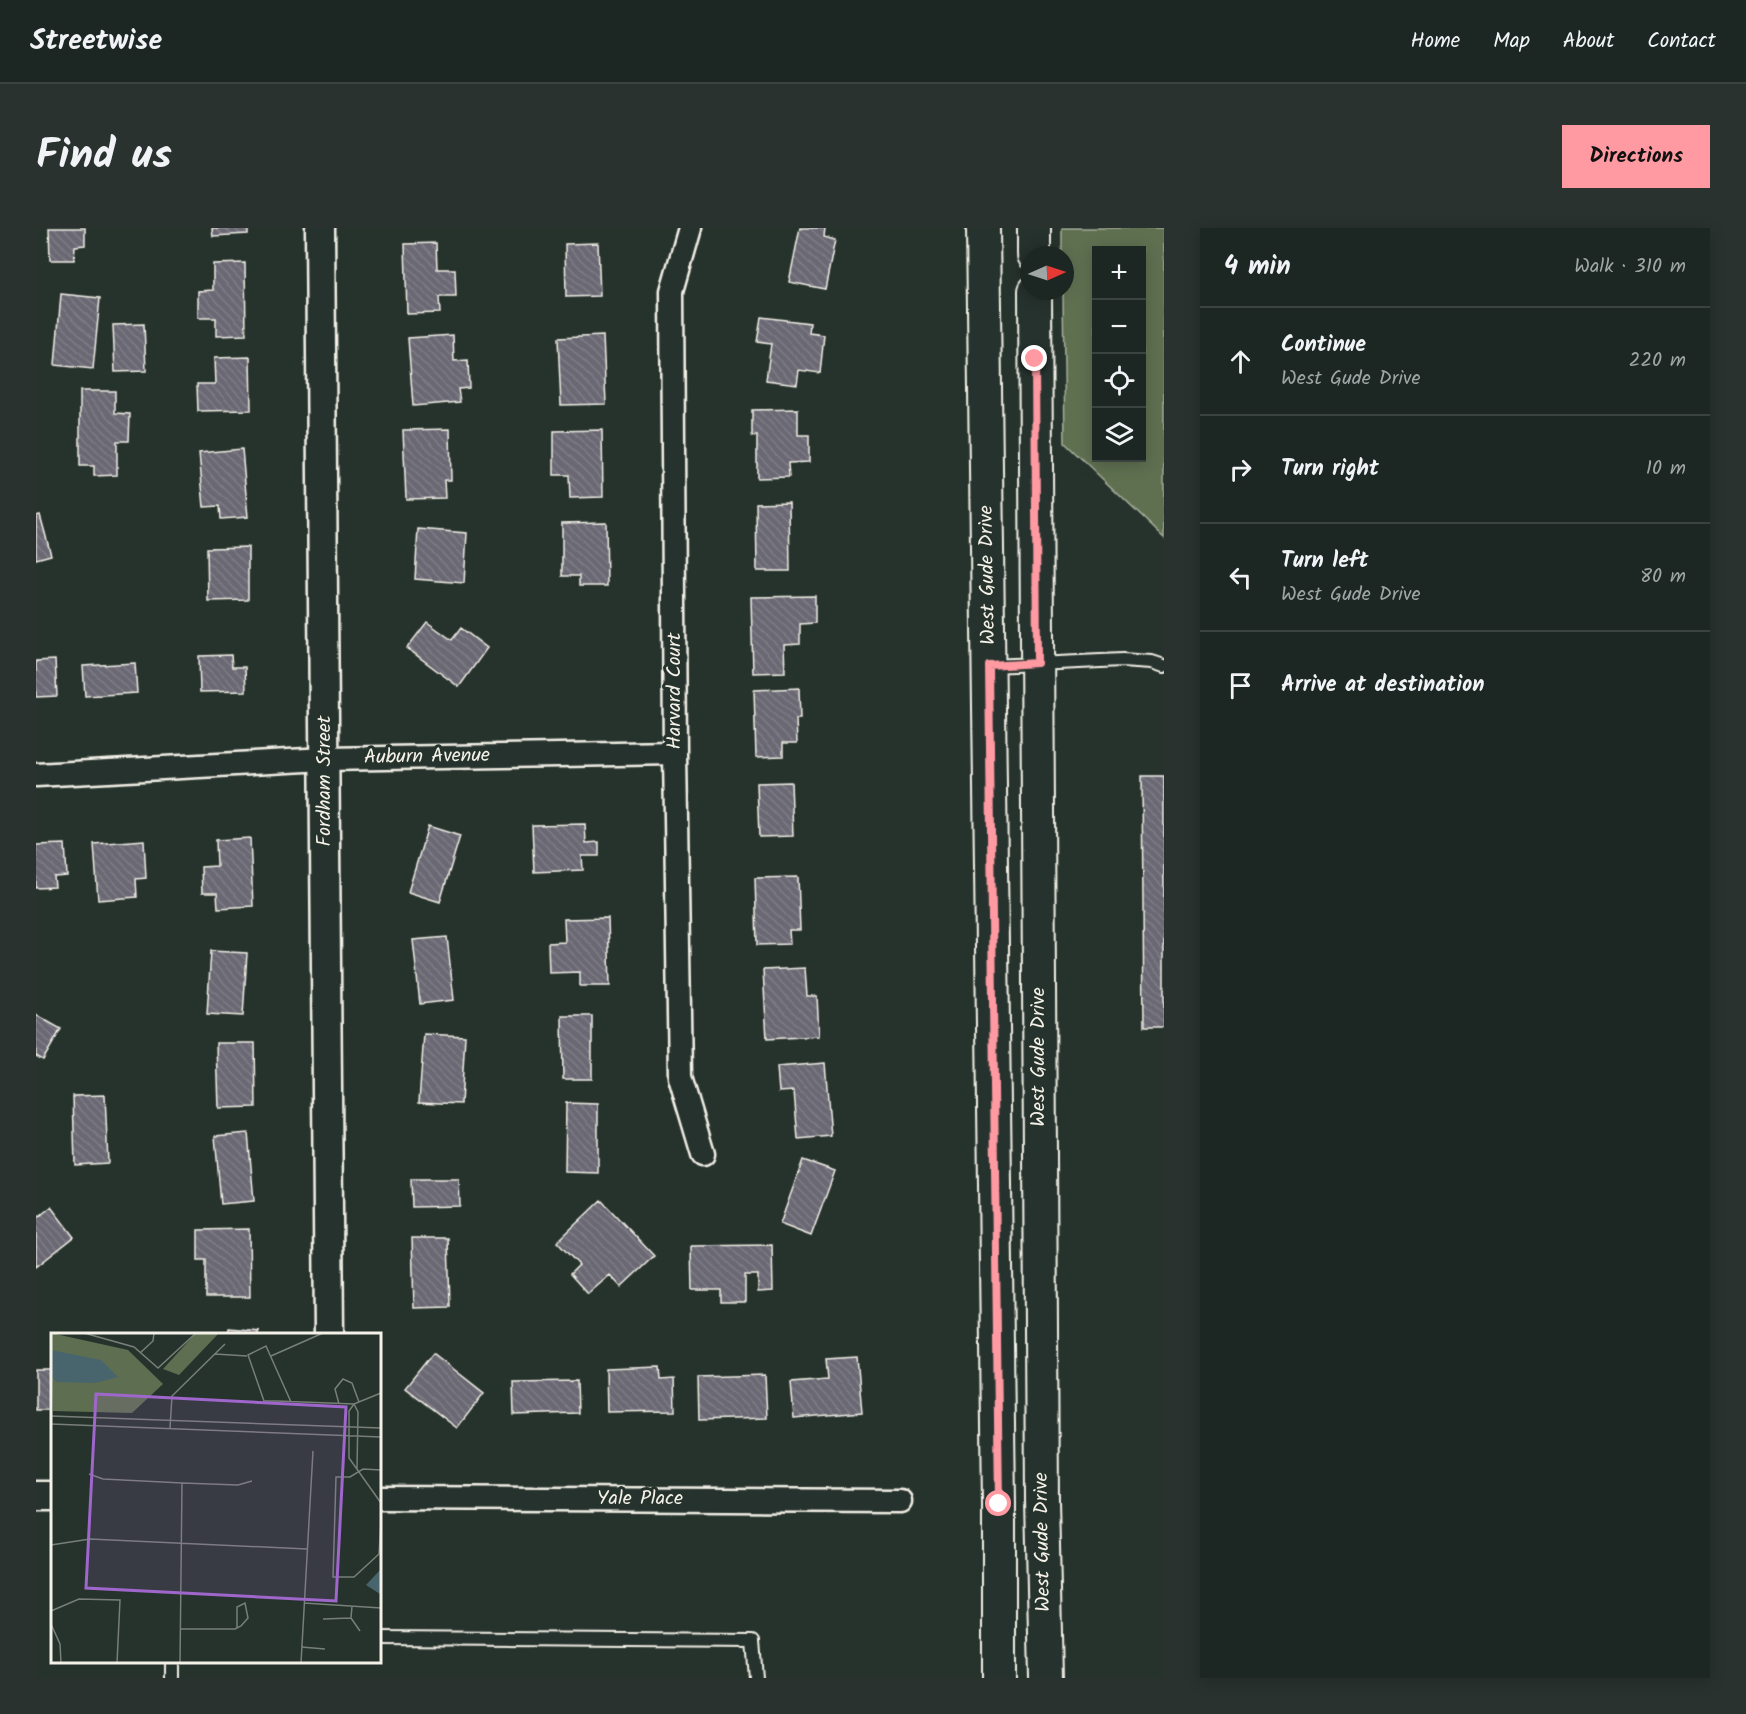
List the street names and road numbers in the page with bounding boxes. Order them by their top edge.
street label: West Gude Drive [971,505,1005,645]
street label: Harvard Court [659,632,691,749]
street label: Fordham Street [309,715,341,846]
street label: Auburn Avenue [364,740,490,774]
street label: West Gude Drive [1023,987,1055,1127]
street label: West Gude Drive [1026,1472,1060,1612]
street label: Yale Place [597,1483,683,1515]

